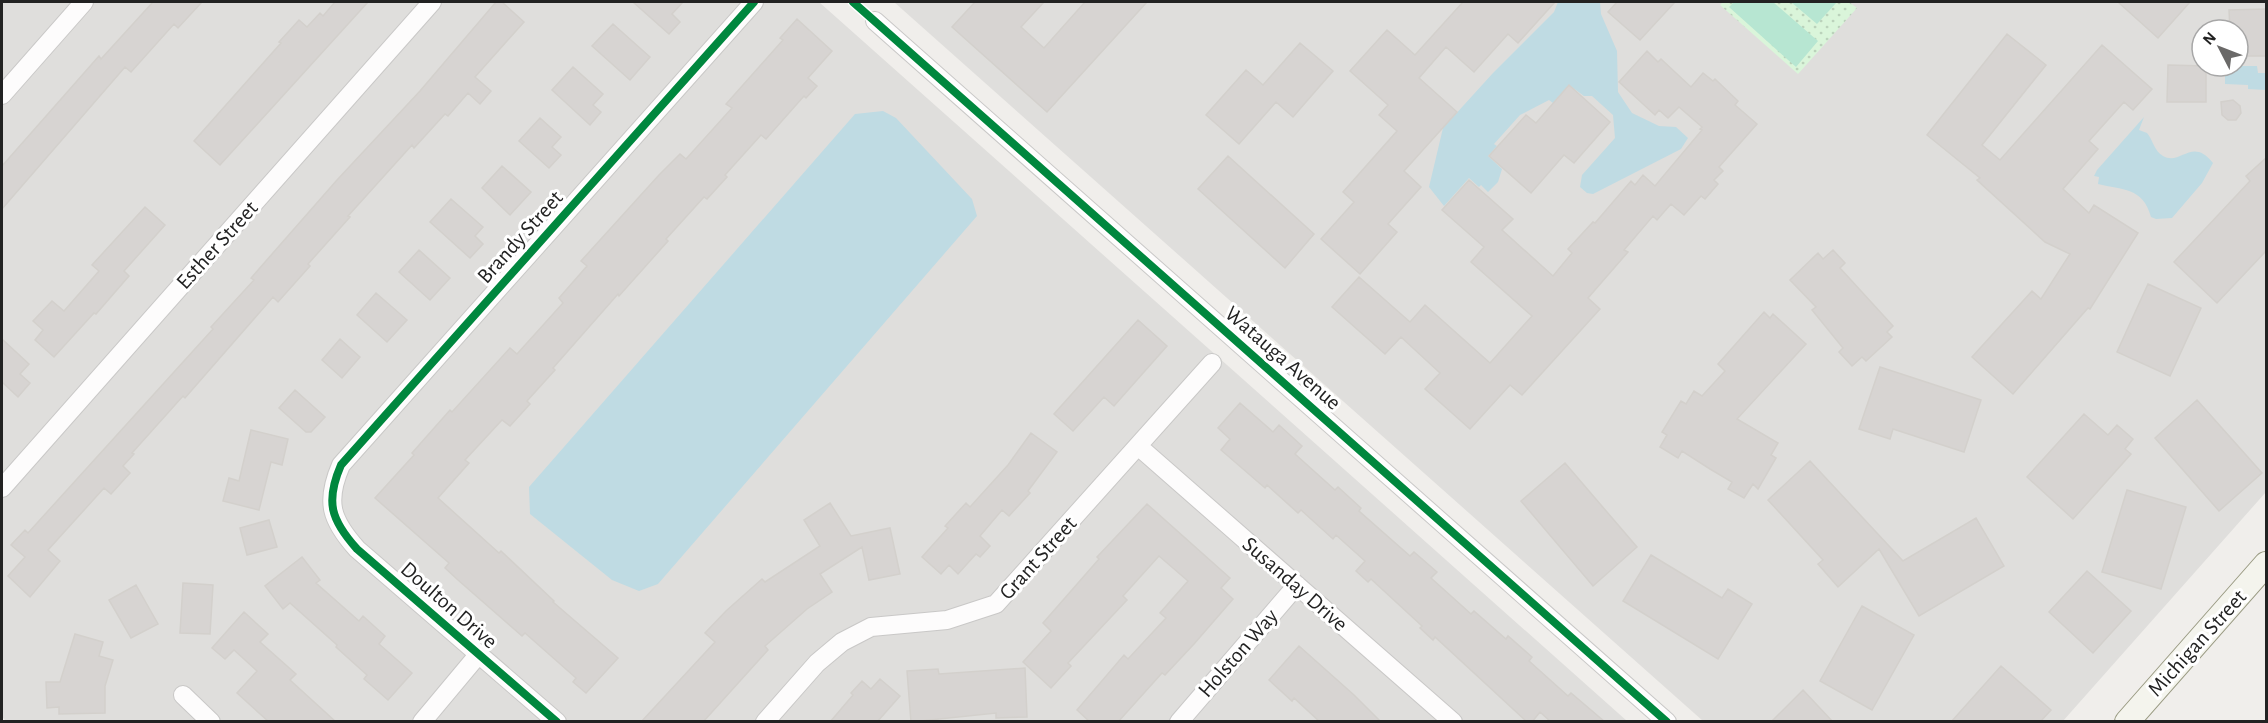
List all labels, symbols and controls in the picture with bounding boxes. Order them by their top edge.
north arrow [2190,18,2250,78]
text: N [2200,29,2219,48]
street label: Brandy Street [473,187,567,287]
street label: Esther Street [172,197,262,293]
street label: Watauga Avenue [1221,302,1345,414]
street label: Grant Street [995,512,1081,604]
street label: Susanday Drive [1238,533,1352,635]
street label: Doulton Drive [397,557,501,653]
street label: Michigan Street [2144,585,2250,701]
street label: Holston Way [1194,604,1282,701]

